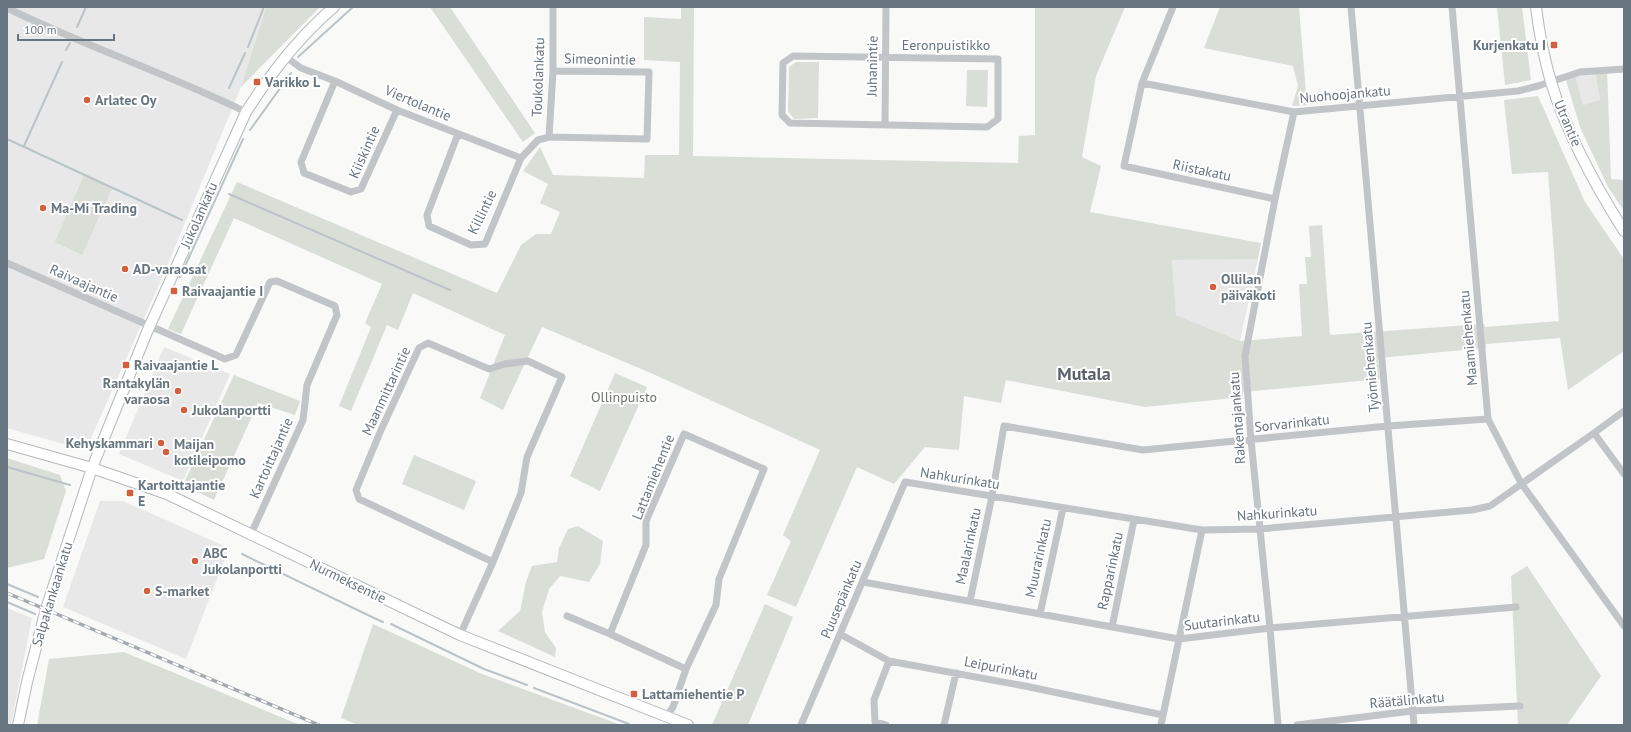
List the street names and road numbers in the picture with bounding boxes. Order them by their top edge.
street label: Juhanintie [862,35,882,98]
street label: Eeronpuistikko [902,36,990,54]
street label: Toukolankatu [528,37,548,117]
street label: Simeonintie [564,49,636,69]
street label: Viertolantie [381,81,454,125]
street label: Nuohoojankatu [1299,81,1391,107]
street label: Utrantie [1550,97,1586,149]
street label: Kiiskintie [344,123,384,181]
street label: Riistakatu [1171,155,1233,185]
street label: Jukolankatu [176,179,222,252]
street label: Killintie [463,187,501,237]
street label: Raivaajantie [47,260,121,306]
street label: Maamiehenkatu [1455,290,1481,386]
street label: Työmiehenkatu [1357,321,1383,413]
street label: Maanmittarintie [358,344,414,438]
street label: Rakentajankatu [1225,371,1249,465]
street label: Sorvarinkatu [1254,410,1330,436]
street label: Kartoittajantie [245,415,297,501]
street label: Lattamiehentie [628,432,678,522]
street label: Nahkurinkatu [919,463,1001,493]
street label: Nahkurinkatu [1236,501,1318,525]
street label: Maalarinkatu [951,506,985,586]
street label: Muurarinkatu [1021,517,1055,599]
street label: Rapparinkatu [1093,530,1127,612]
street label: Salpakankaankatu [28,539,76,649]
street label: Nurmeksentie [307,555,389,607]
street label: Puusepänkatu [816,557,866,641]
street label: Suutarinkatu [1183,607,1261,635]
street label: Leipurinkatu [963,652,1039,684]
street label: Räätälinkatu [1369,688,1445,712]

